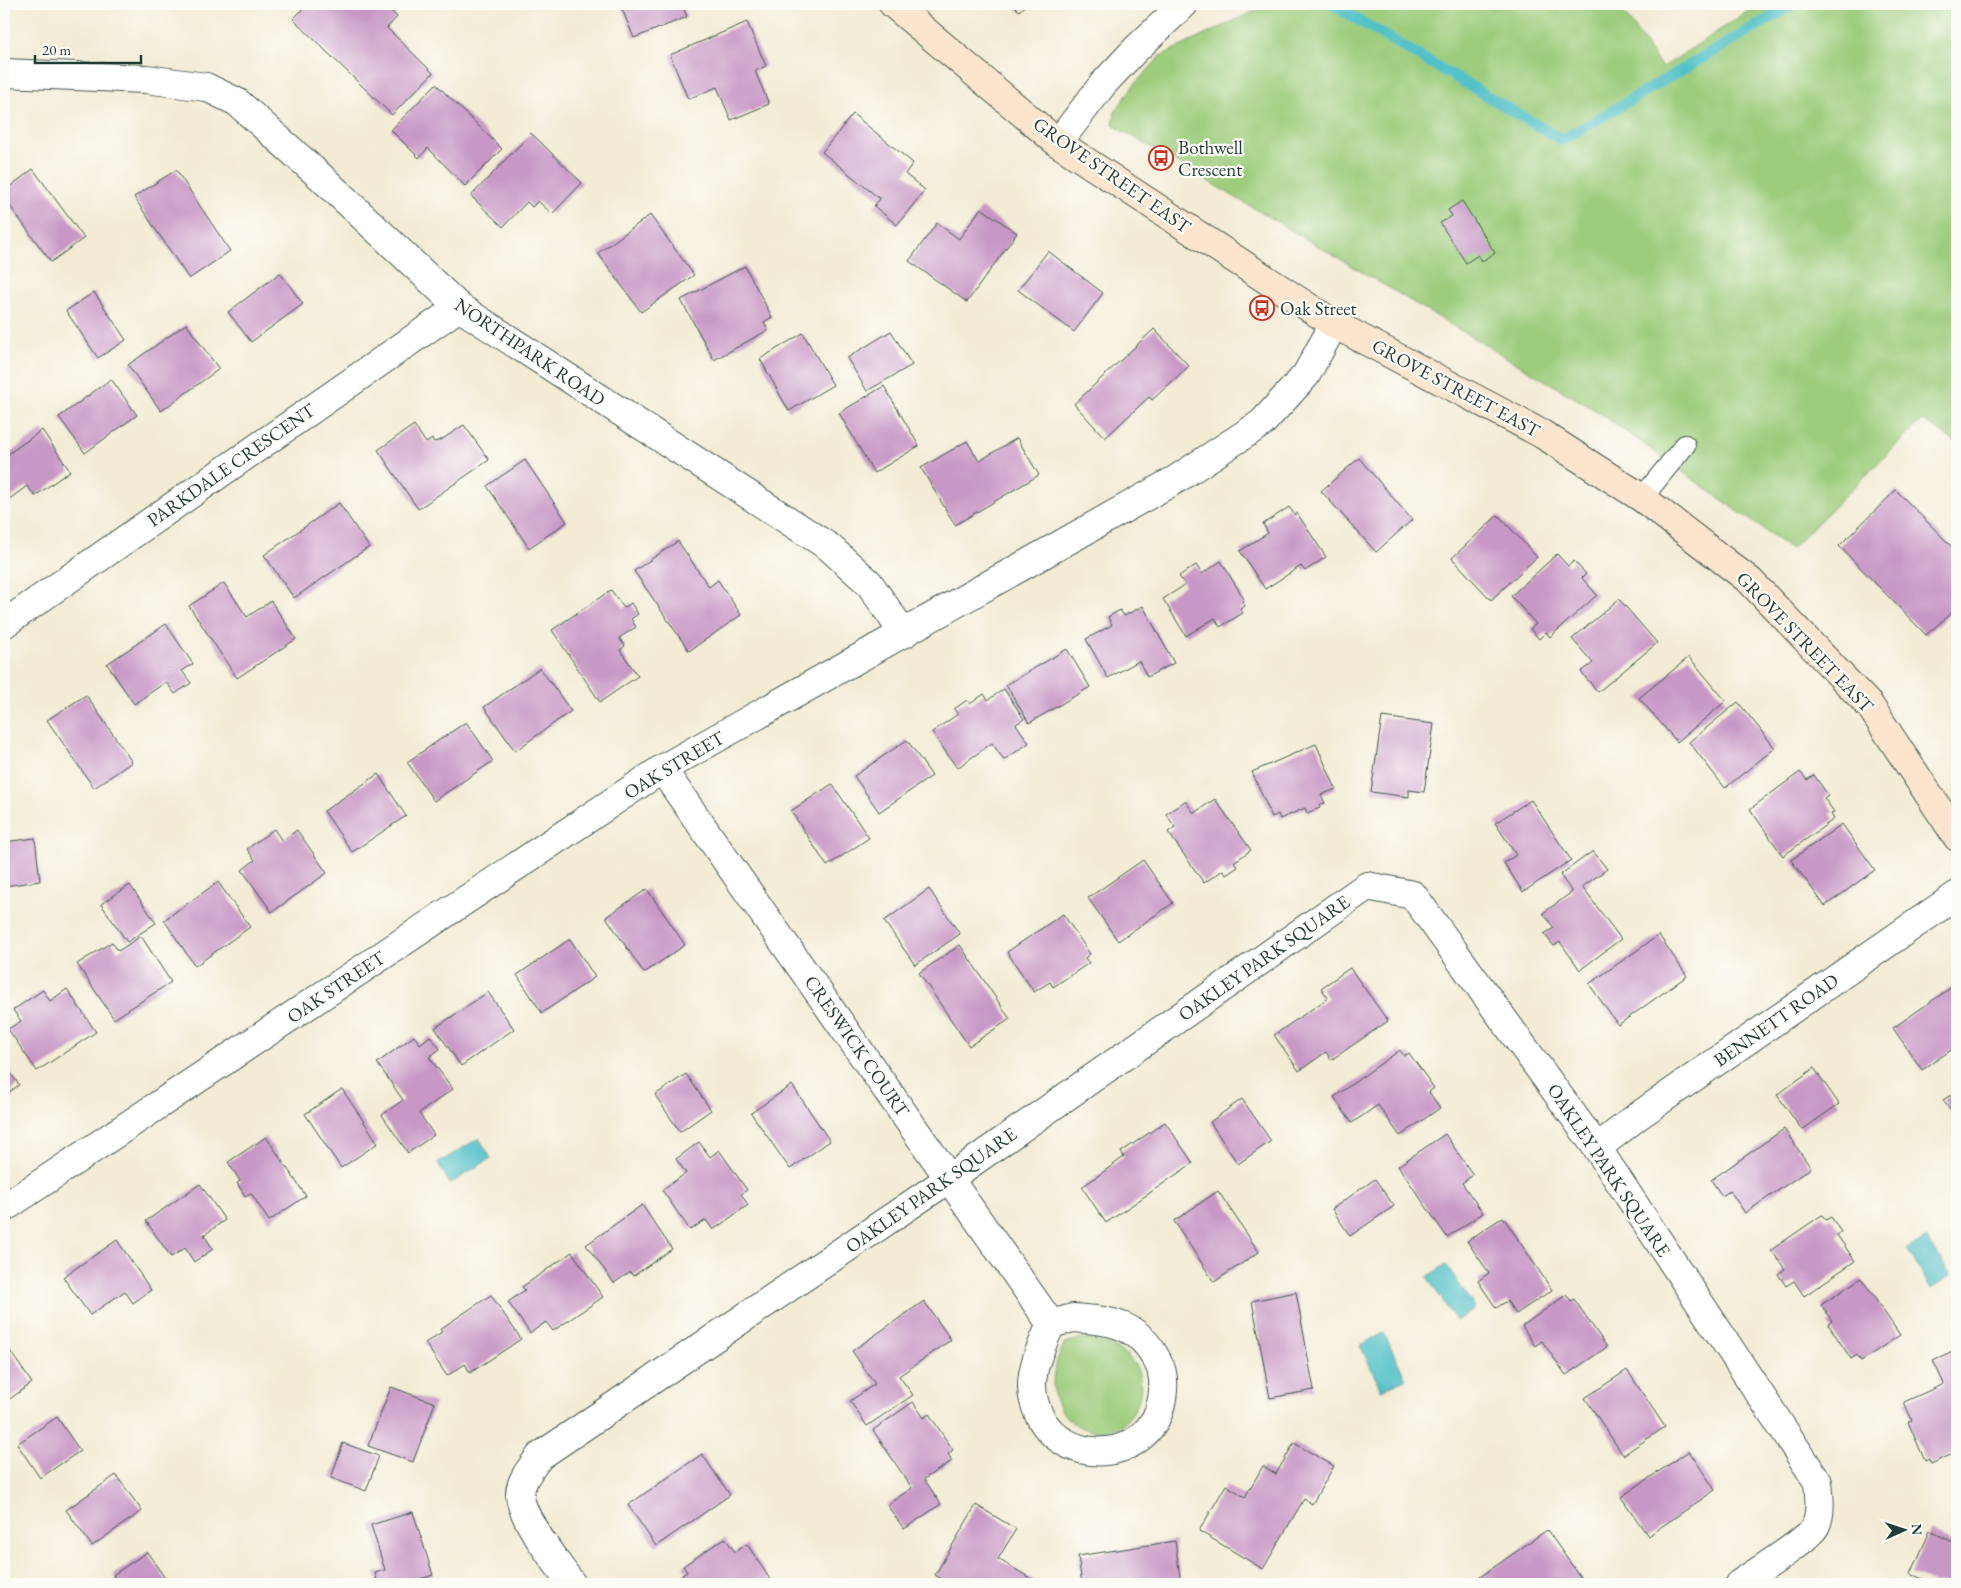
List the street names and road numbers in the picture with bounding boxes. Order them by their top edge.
street label: GROVE STREET EAST [1028,111,1196,239]
street label: NORTHPARK ROAD [450,292,610,412]
street label: GROVE STREET EAST [1368,333,1545,443]
street label: PARKDALE CRESCENT [142,397,320,532]
street label: GROVE STREET EAST [1731,566,1879,718]
street label: OAK STREET [619,725,729,805]
street label: OAKLEY PARK SQUARE [1173,889,1355,1027]
street label: OAK STREET [282,945,390,1029]
street label: BENNETT ROAD [1709,968,1843,1072]
street label: CRESWICK COURT [799,970,915,1122]
street label: OAKLEY PARK SQUARE [1542,1079,1676,1262]
street label: OAKLEY PARK SQUARE [840,1121,1022,1259]

